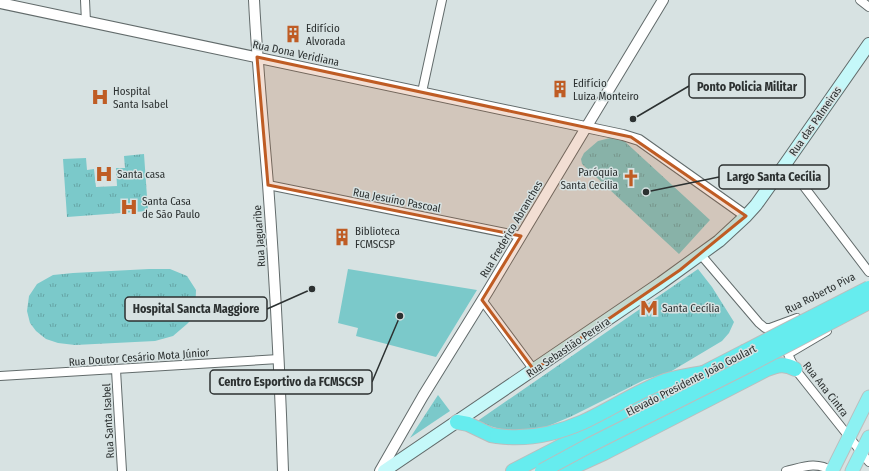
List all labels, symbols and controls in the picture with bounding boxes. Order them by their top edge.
place label: Edifício Alvorada [306,22,345,48]
building icon: Edifício Alvorada [283,24,303,44]
street label: Rua Dona Veridiana [251,38,340,69]
callout: Ponto Policia Militar [689,74,805,98]
place label: Edifício Luiza Monteiro [573,77,639,103]
building icon: Edifício Luiza Monteiro [550,79,570,99]
text: Ponto Policia Militar [697,80,798,94]
street label: Rua das Palmeiras [787,84,844,159]
place label: Hospital Santa Isabel [113,85,168,111]
hospital icon: Hospital Santa Isabel [90,87,110,107]
hospital icon: Santa casa [94,164,114,184]
callout: Largo Santa Cecília [719,165,829,189]
place label: Paróquia Santa Cecilia [561,166,618,192]
place label: Santa casa [117,168,165,181]
church icon: Paróquia Santa Cecilia [621,168,641,188]
text: Largo Santa Cecília [727,170,821,184]
street label: Rua Frederico Abranches [477,178,546,280]
street label: Rua Jesuíno Pascoal [352,186,442,215]
place label: Santa Casa de São Paulo [142,195,200,221]
hospital icon: Santa Casa de São Paulo [119,197,139,217]
street label: Rua Jaguaribe [251,205,268,267]
place label: Biblioteca FCMSCSP [355,225,400,251]
building icon: Biblioteca FCMSCSP [332,227,352,247]
street label: Rua Roberto Piva [783,270,857,317]
callout: Hospital Sancta Maggiore [125,297,267,321]
metro station icon: Santa Cecília [639,298,659,318]
text: Hospital Sancta Maggiore [133,302,259,316]
place label: Santa Cecília [662,302,720,315]
street label: Rua Sebastião Pereira [524,315,613,380]
street label: Elevado Presidente João Goulart [624,342,759,419]
street label: Rua Doutor Cesário Mota Júnior [68,346,210,369]
street label: Rua Ana Cintra [800,359,851,419]
callout: Centro Esportivo da FCMSCSP [210,370,372,394]
text: Centro Esportivo da FCMSCSP [218,375,364,389]
street label: Rua Santa Isabel [100,383,117,459]

